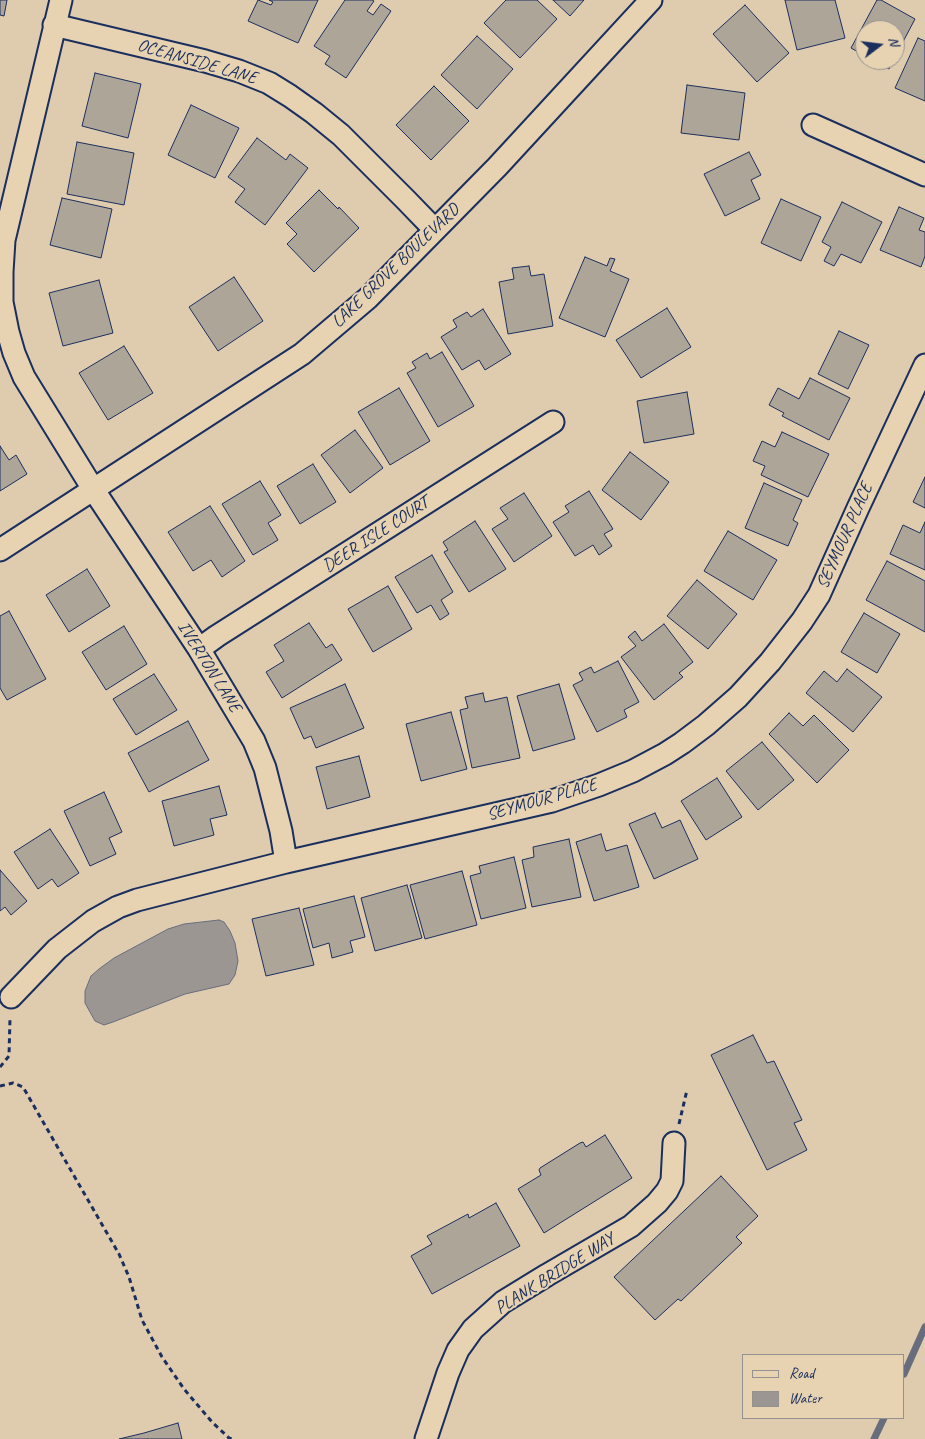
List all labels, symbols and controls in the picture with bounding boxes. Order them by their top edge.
north arrow [855,20,905,70]
street label: OCEANSIDE LANE [135,35,259,89]
text: N [885,35,903,48]
street label: LAKE GROVE BOULEVARD [328,199,464,333]
street label: SEYMOUR PLACE [812,480,878,592]
street label: DEER ISLE COURT [319,493,433,577]
street label: IVERTON LANE [172,617,246,717]
street label: SEYMOUR PLACE [485,774,599,826]
street label: PLANK BRIDGE WAY [491,1229,619,1319]
legend [742,1354,905,1419]
text: Road [789,1364,814,1383]
text: Water [789,1389,822,1408]

